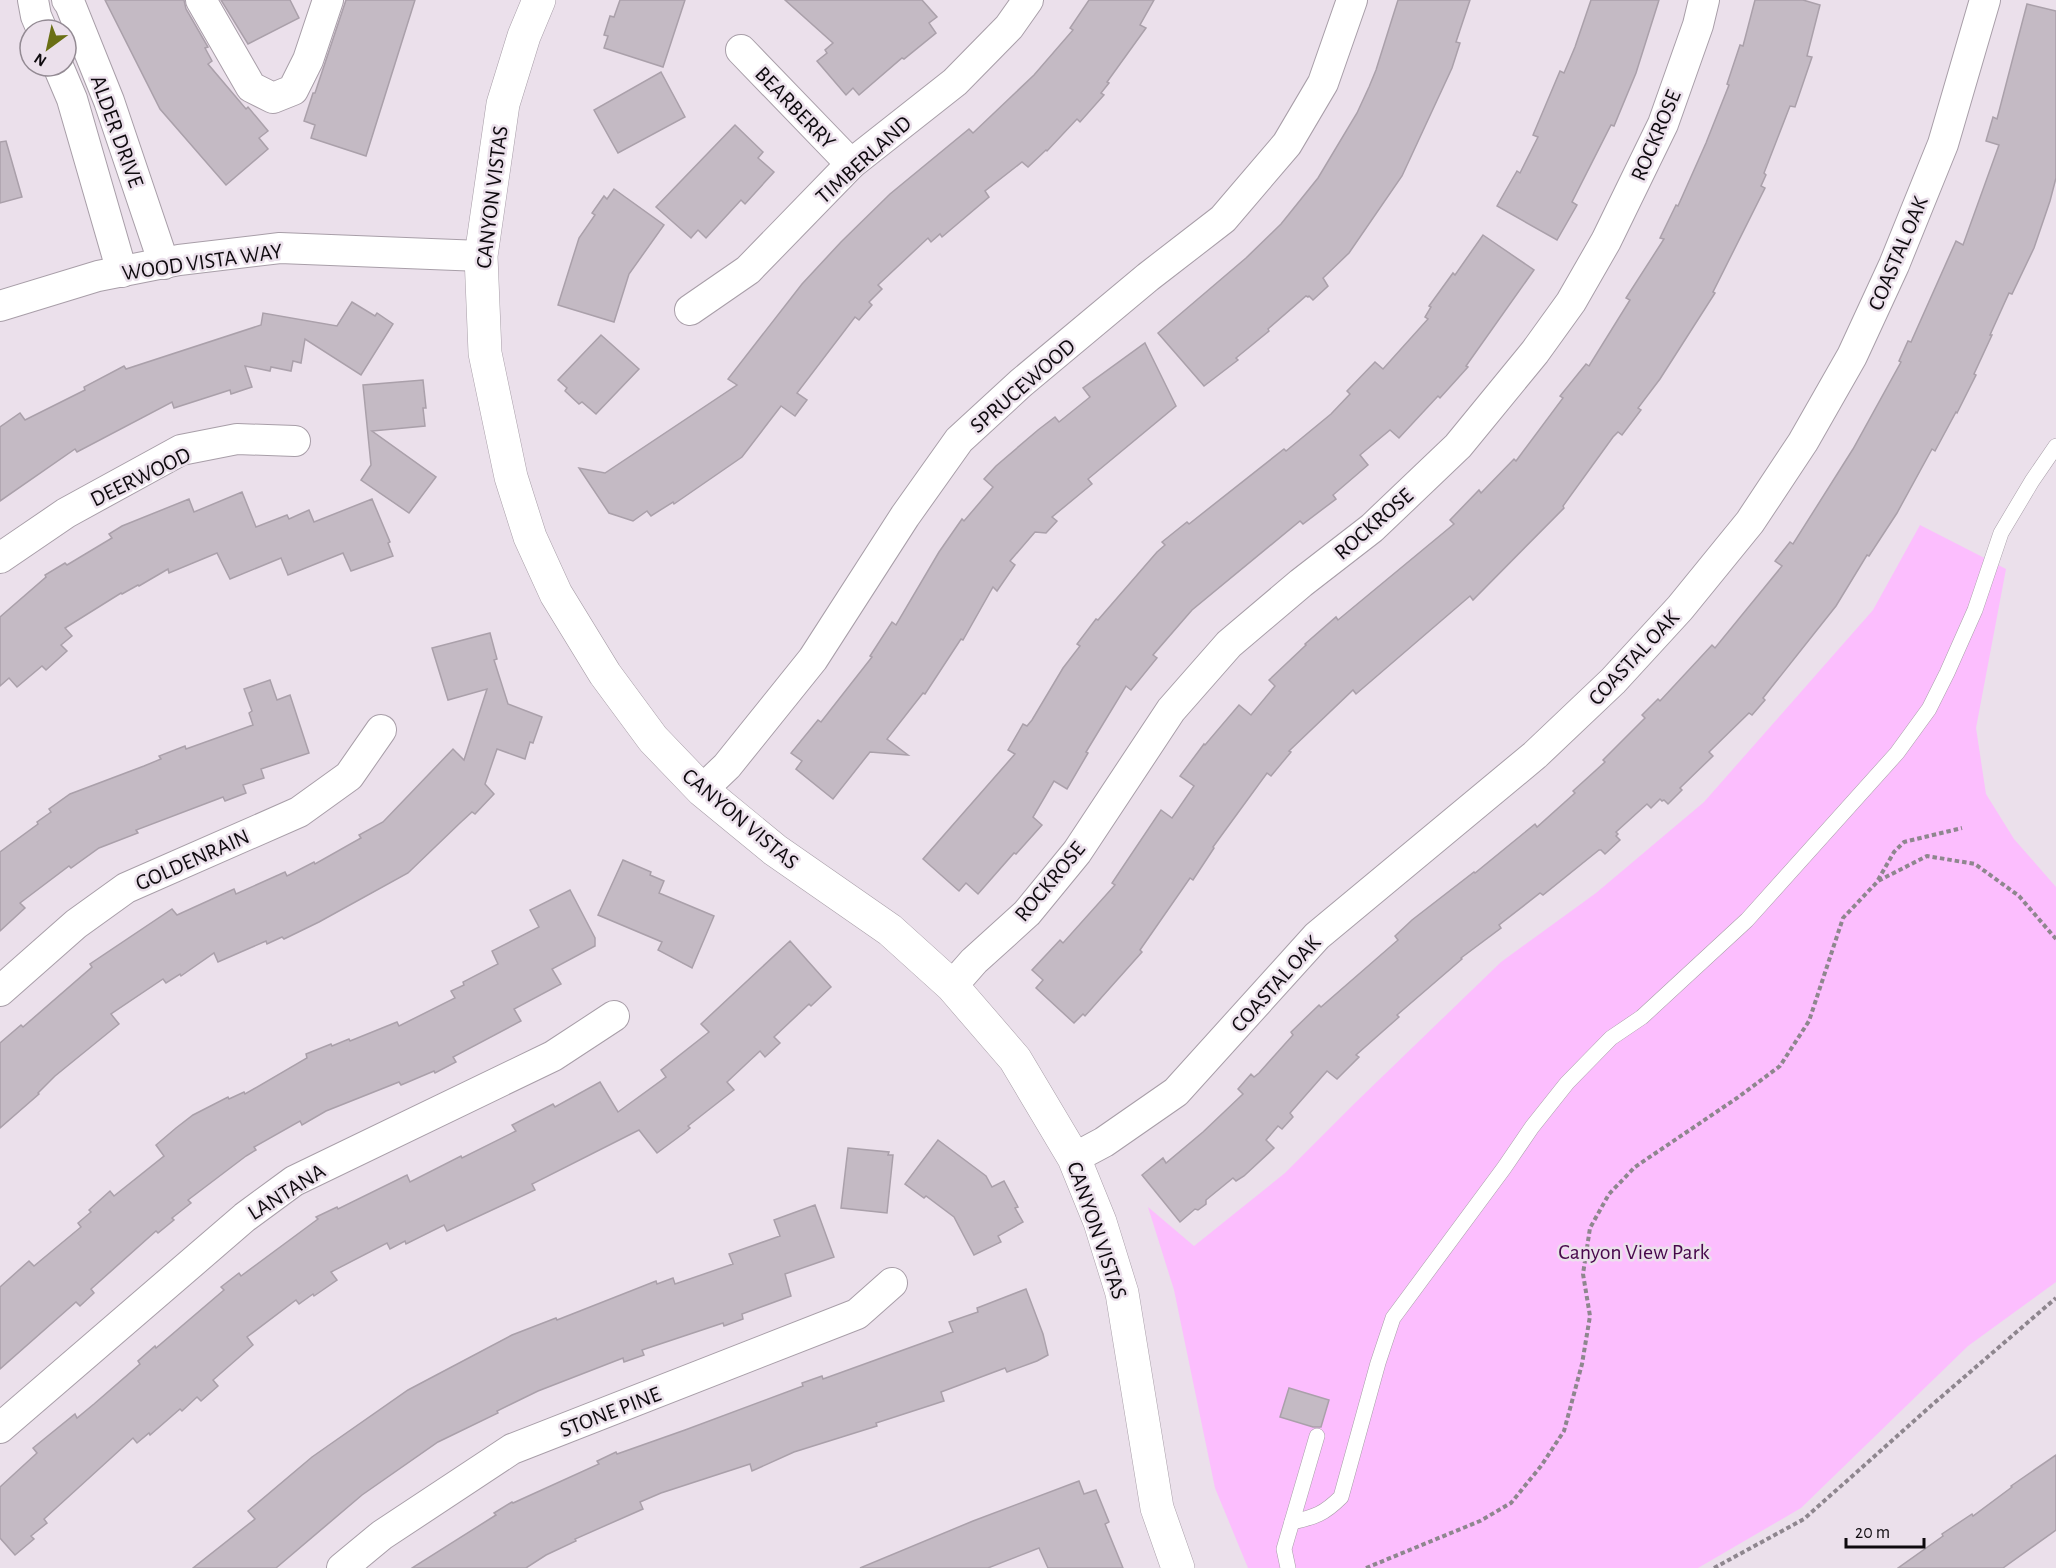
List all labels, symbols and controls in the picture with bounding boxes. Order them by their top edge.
north arrow [18,18,78,78]
text: N [31,50,49,69]
street label: BEARBERRY [751,62,840,153]
street label: ALDER DRIVE [87,72,148,191]
street label: ROCKROSE [1627,86,1685,184]
street label: TIMBERLAND [812,111,916,208]
street label: CANYON VISTAS [472,124,512,270]
street label: COASTAL OAK [1864,192,1932,314]
street label: WOOD VISTA WAY [121,240,284,284]
street label: SPRUCEWOOD [966,335,1079,437]
street label: DEERWOOD [87,443,194,511]
street label: ROCKROSE [1330,484,1418,564]
street label: COASTAL OAK [1584,605,1684,710]
street label: CANYON VISTAS [678,764,802,873]
street label: GOLDENRAIN [132,825,253,895]
street label: ROCKROSE [1010,837,1089,926]
street label: COASTAL OAK [1227,931,1325,1036]
street label: LANTANA [244,1159,329,1224]
street label: CANYON VISTAS [1063,1159,1131,1302]
park label: Canyon View Park [1558,1241,1710,1263]
street label: STONE PINE [557,1383,664,1441]
scale bar [1846,1511,1924,1549]
text: 20 m [1855,1524,1890,1542]

